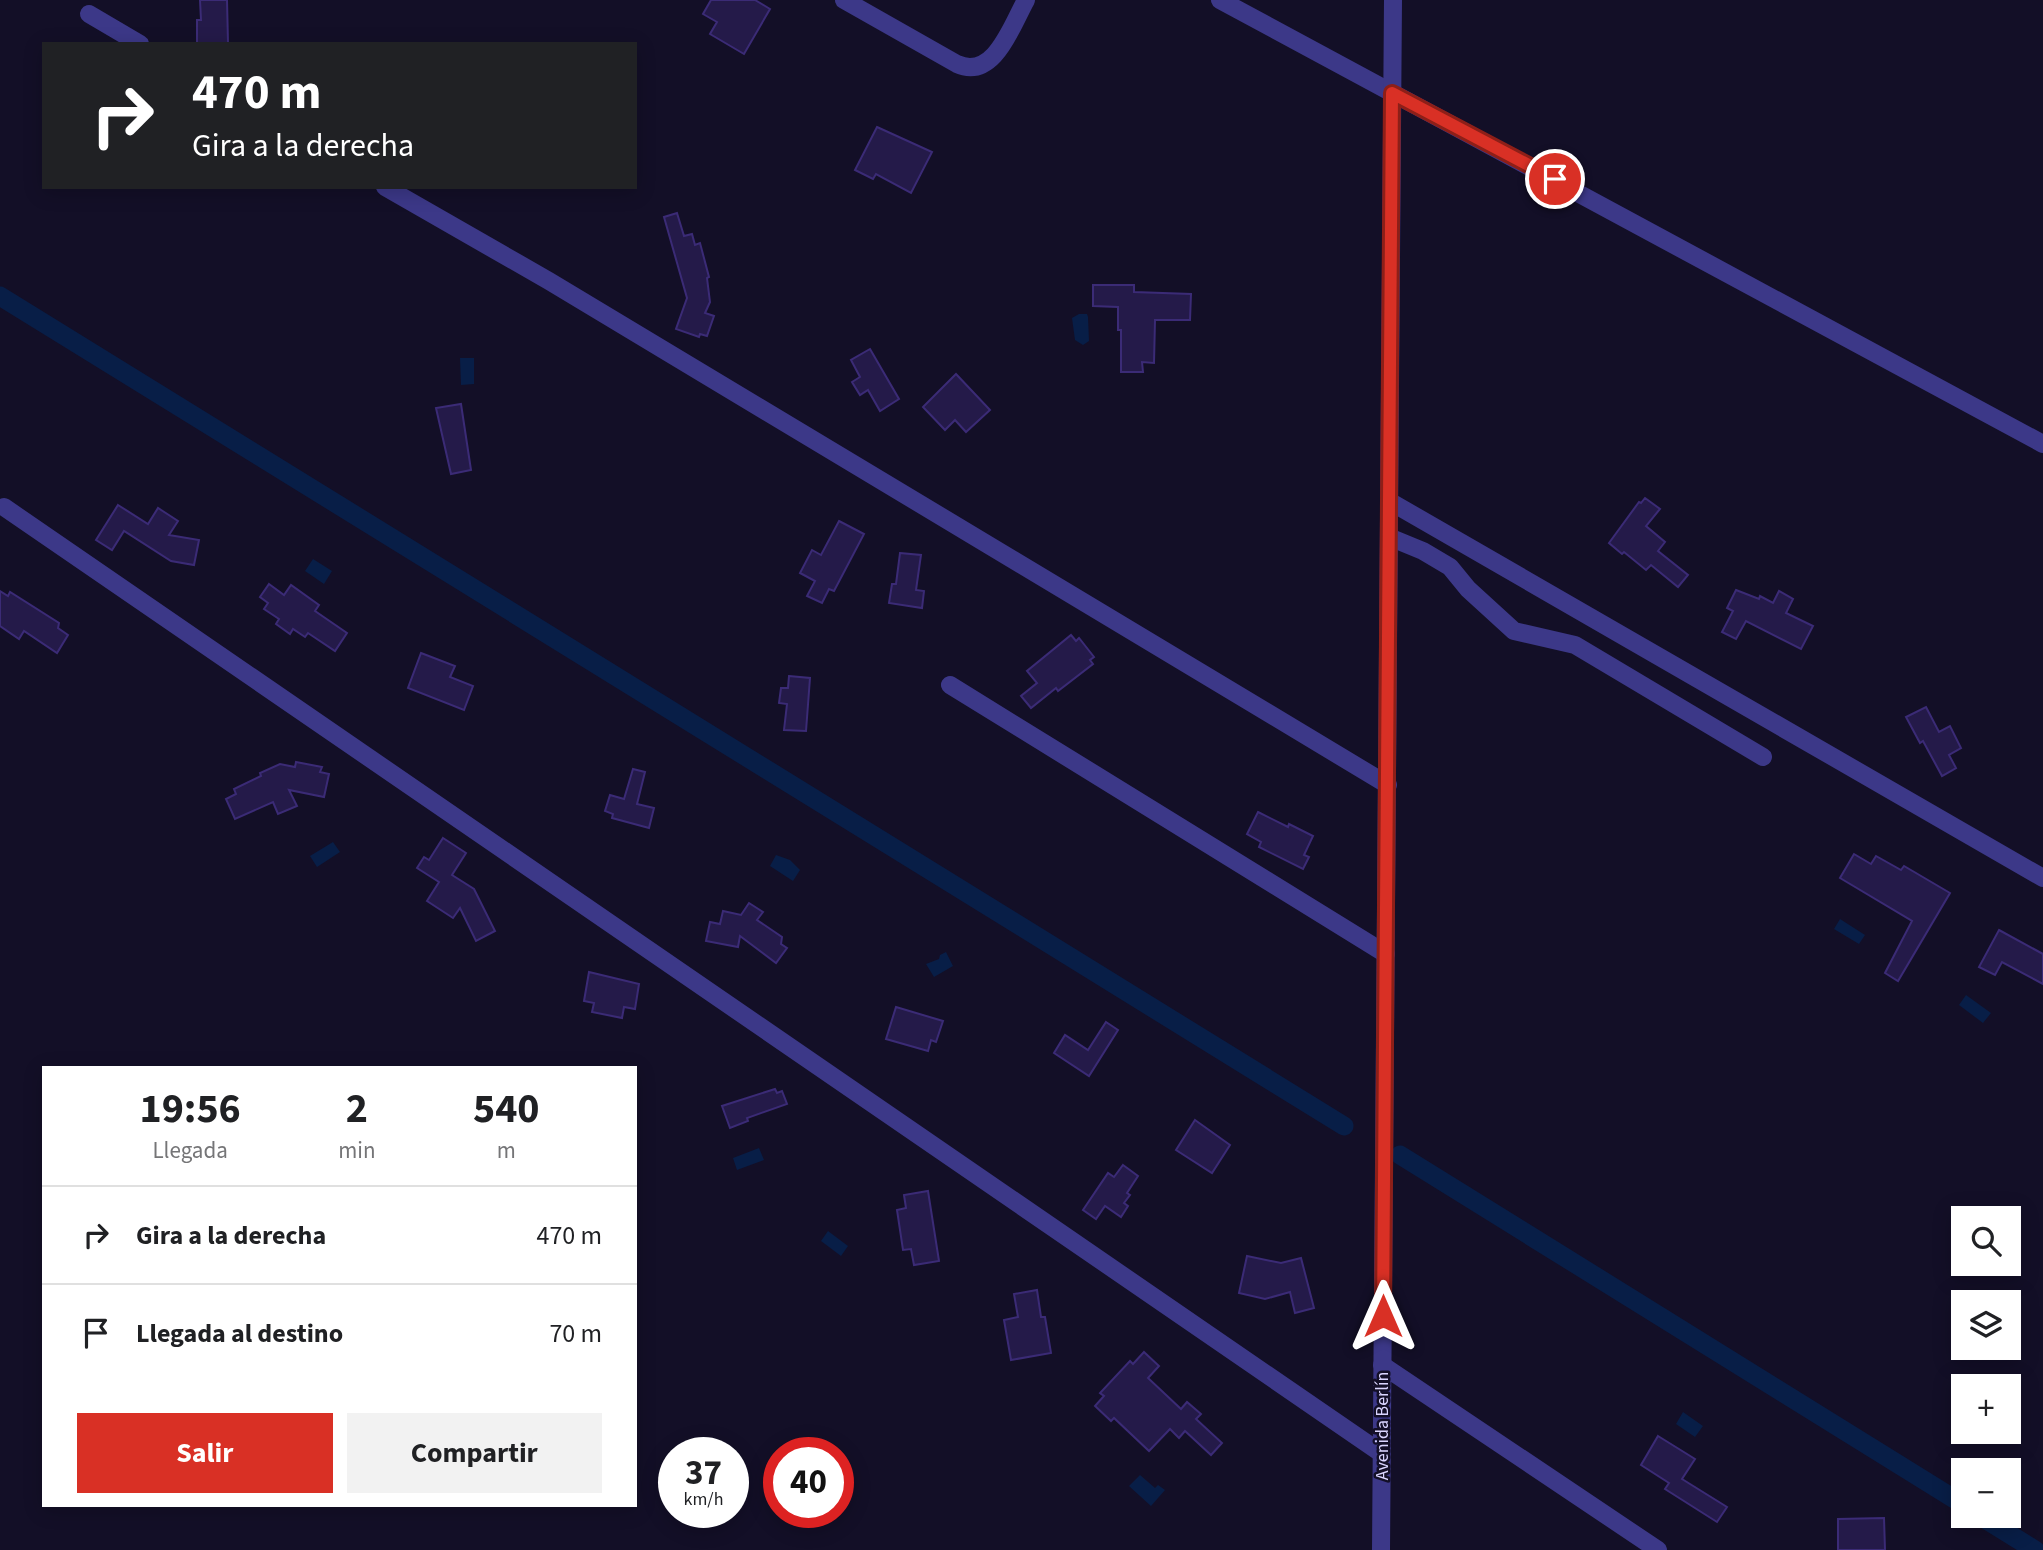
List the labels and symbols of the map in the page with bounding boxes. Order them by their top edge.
pin [1525,149,1585,209]
position arrow [1346,1279,1420,1353]
street label: Avenida Berlín [1370,1372,1395,1480]
speed limit sign: 40 [763,1437,854,1528]

